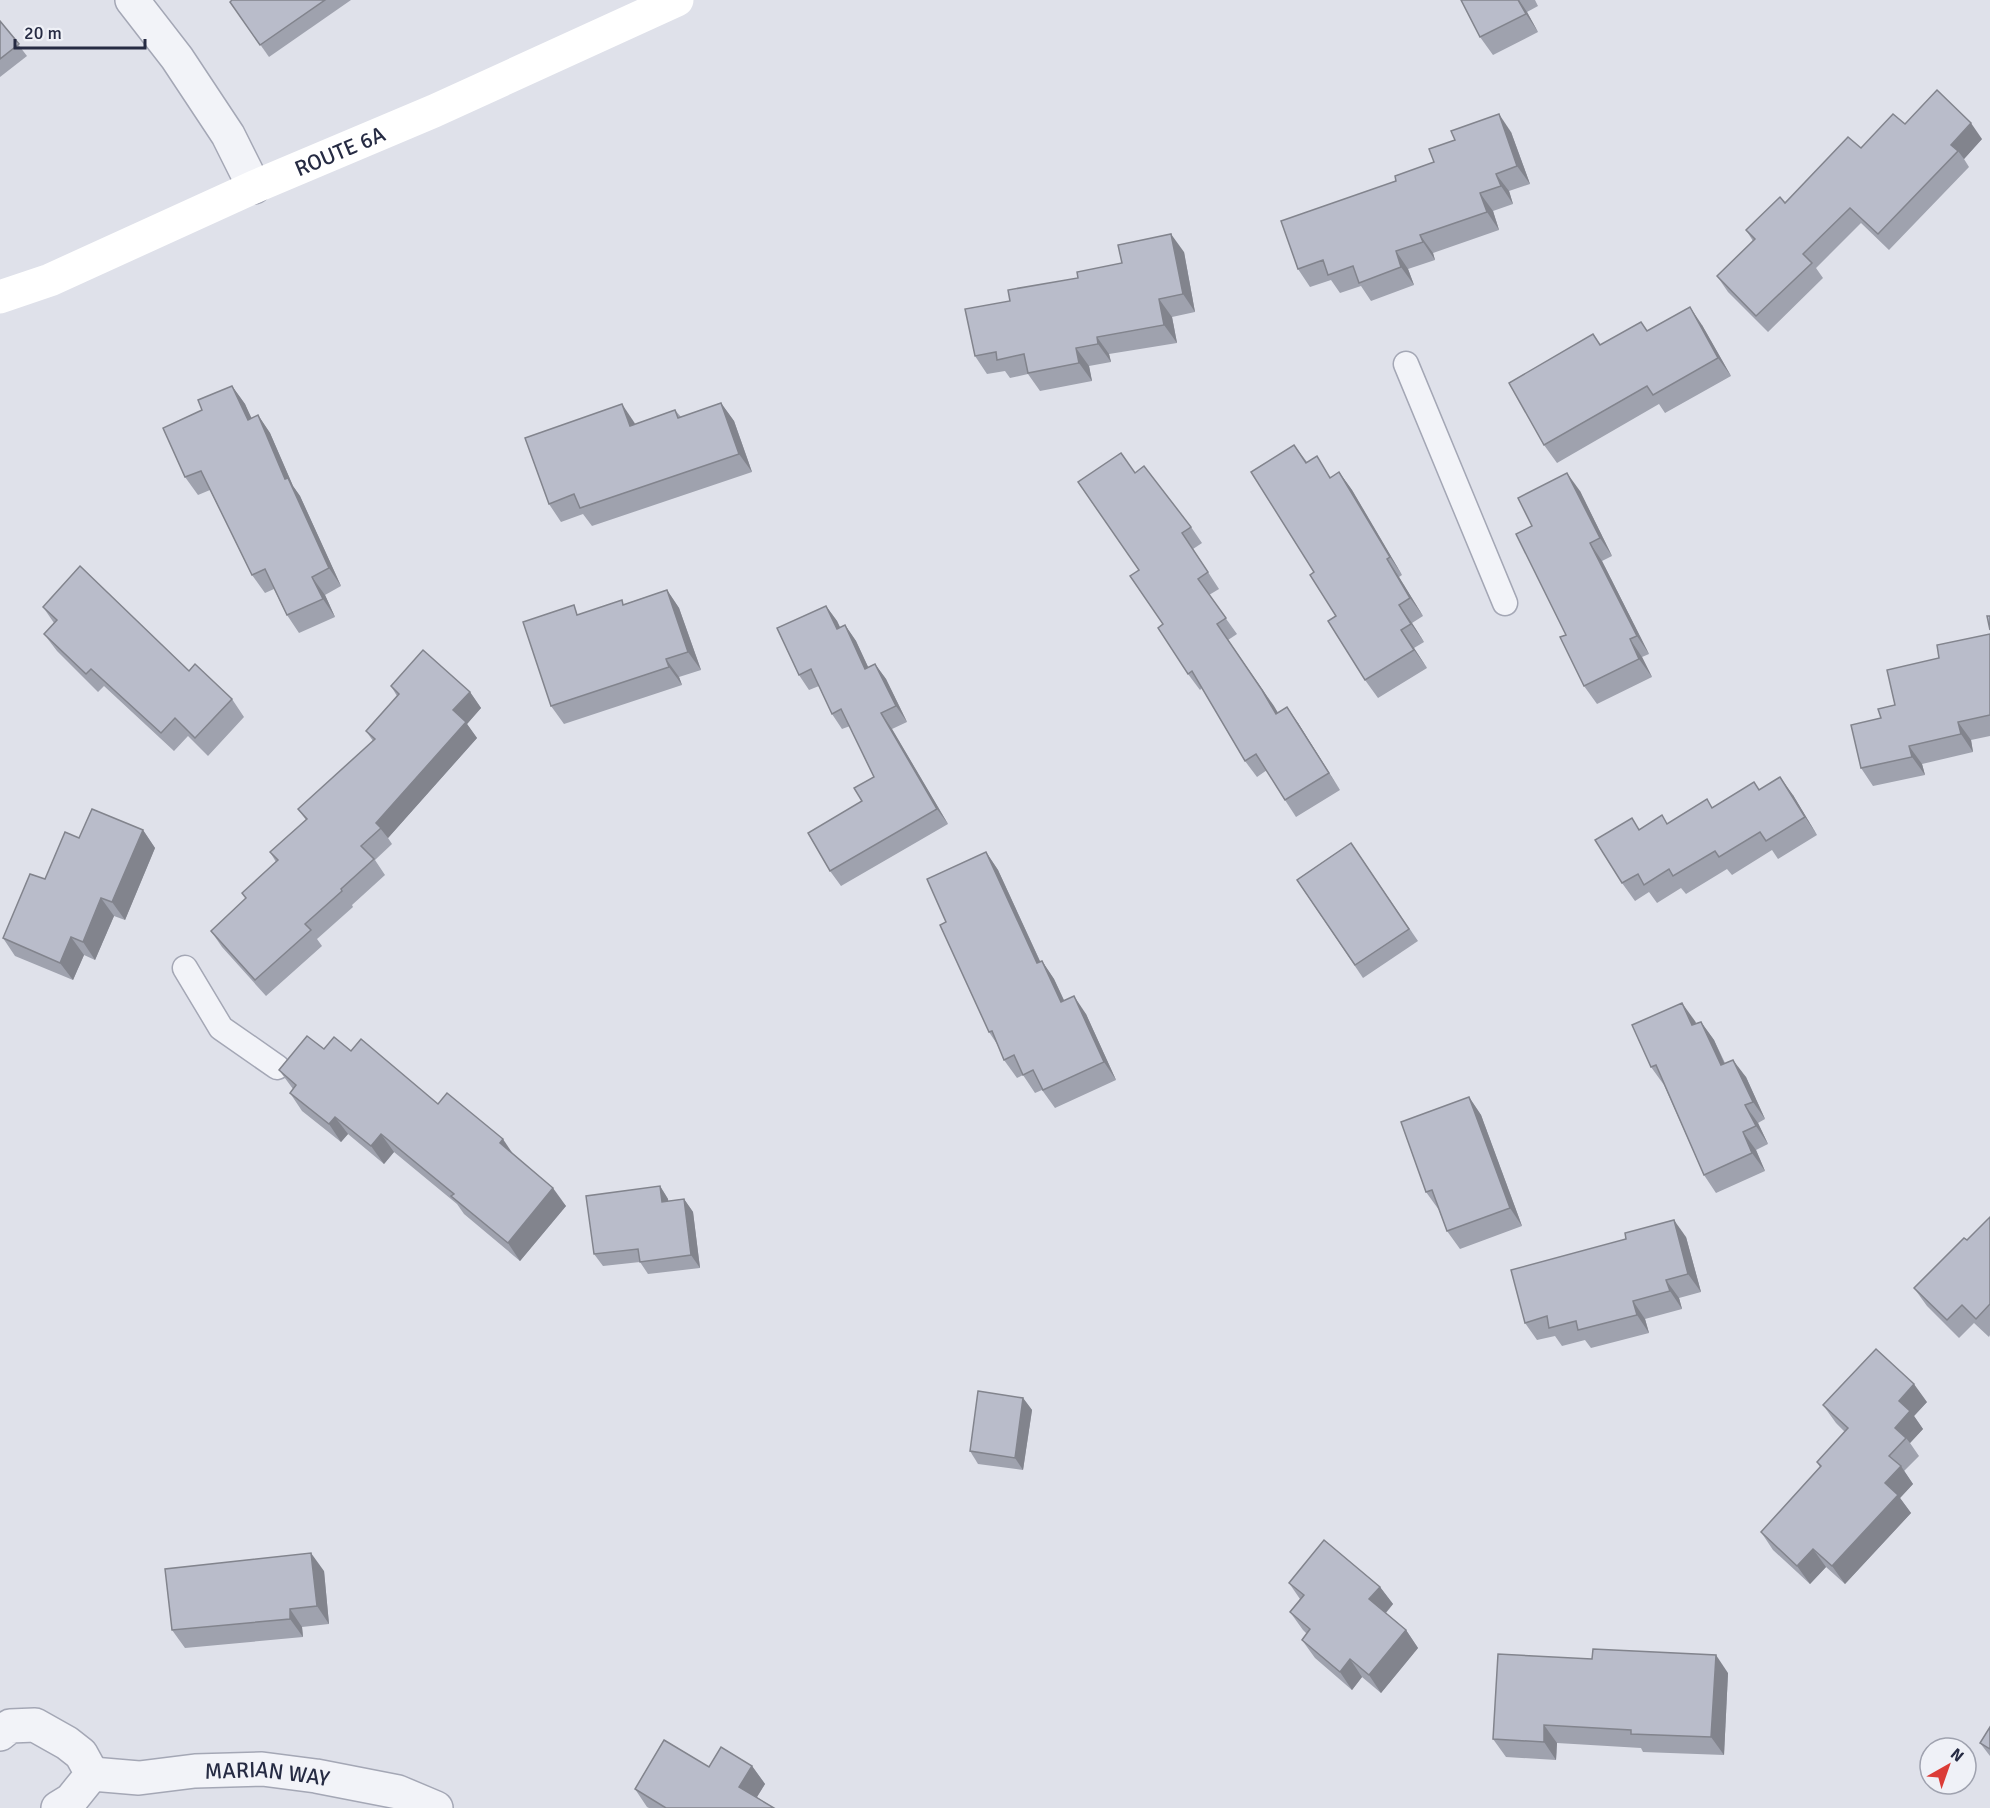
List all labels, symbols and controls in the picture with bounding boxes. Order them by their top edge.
scale bar [15,12,146,50]
text: 20 m [24,22,62,44]
street label: ROUTE 6A [290,120,389,182]
north arrow [1918,1736,1978,1796]
text: N [1946,1744,1968,1767]
street label: MARIAN WAY [204,1755,332,1792]

